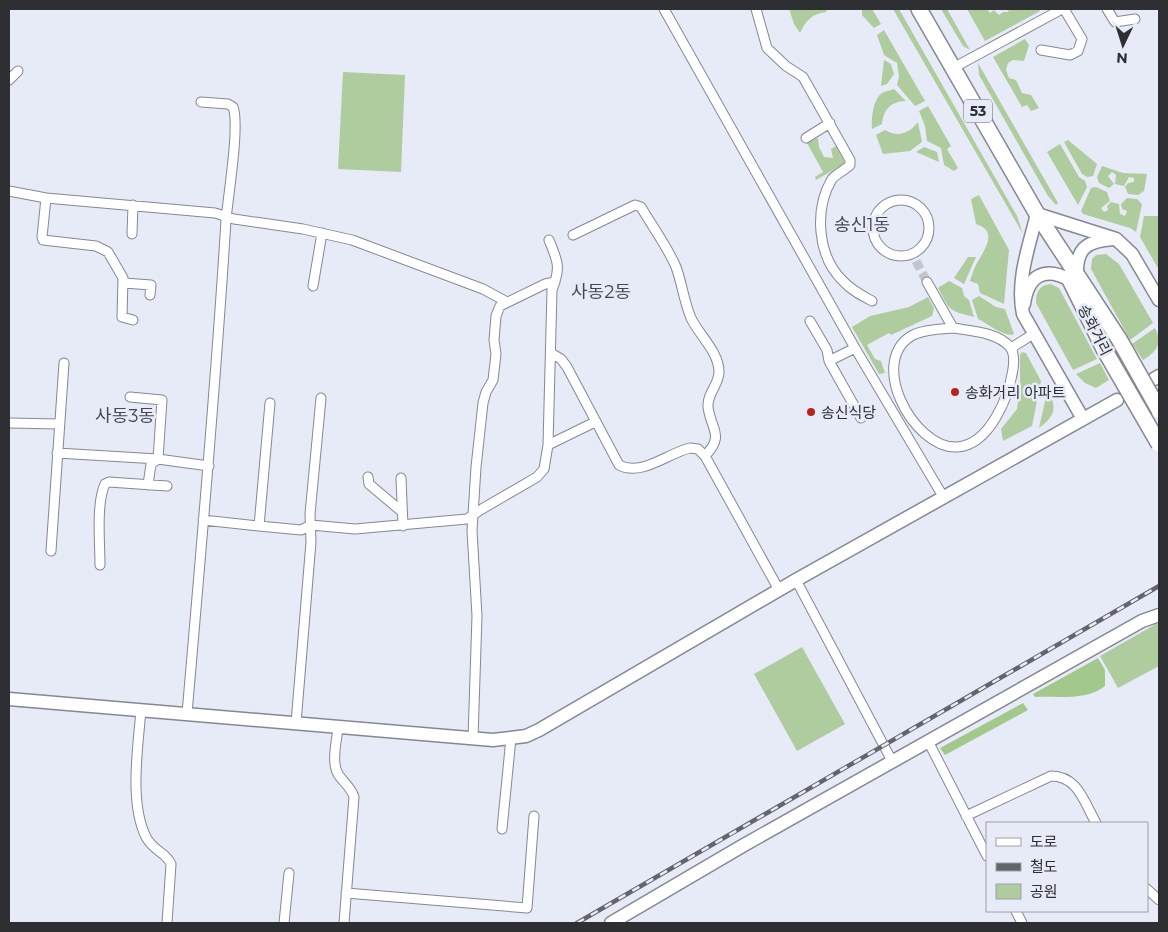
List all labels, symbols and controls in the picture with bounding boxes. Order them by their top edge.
north arrow [1098,20,1148,70]
text: N [1116,49,1128,67]
road number: 53 [964,100,992,122]
district label: 송신1동 [834,214,890,236]
district label: 사동2동 [571,281,631,303]
street label: 송화거리 [1074,301,1116,359]
place label: 송화거리 아파트 [965,383,1066,402]
marker: 송화거리 아파트 [949,386,961,398]
place label: 송신식당 [821,403,876,422]
district label: 사동3동 [95,405,155,427]
marker: 송신식당 [805,406,817,418]
legend [986,822,1148,912]
text: 도로 [1030,832,1058,851]
text: 철도 [1030,857,1058,876]
text: 공원 [1030,882,1058,901]

